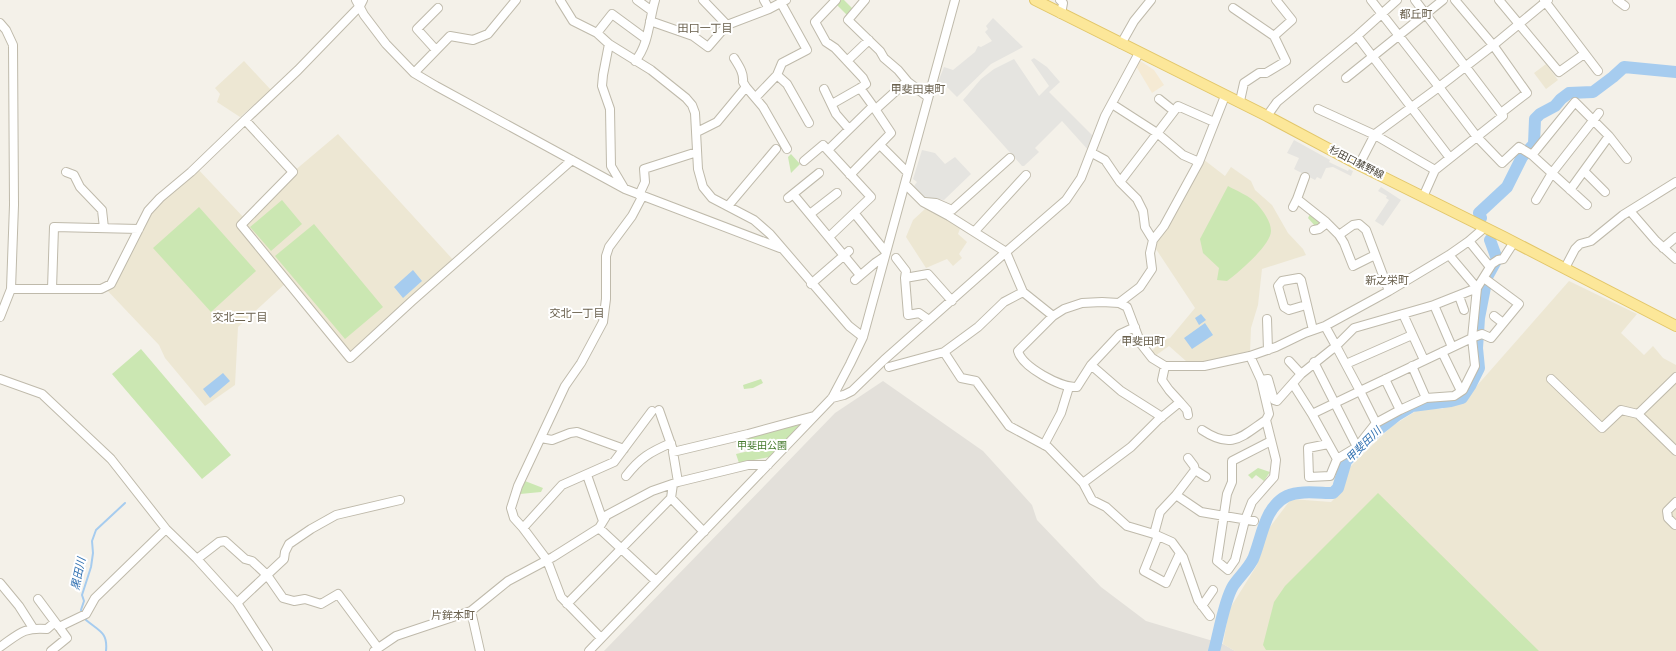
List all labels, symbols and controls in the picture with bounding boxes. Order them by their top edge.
district label: 都丘町 [1400,8,1433,22]
district label: 田口一丁目 [678,22,733,36]
district label: 甲斐田東町 [891,83,946,97]
street label: 杉田口禁野線 [1326,144,1386,182]
district label: 新之栄町 [1365,274,1409,288]
district label: 交北一丁目 [550,307,605,321]
district label: 交北二丁目 [213,311,268,325]
district label: 甲斐田町 [1121,335,1165,349]
water label: 甲斐田川 [1343,424,1385,466]
park label: 甲斐田公園 [737,440,787,453]
water label: 黒田川 [69,555,89,592]
district label: 片鉾本町 [431,609,475,623]

